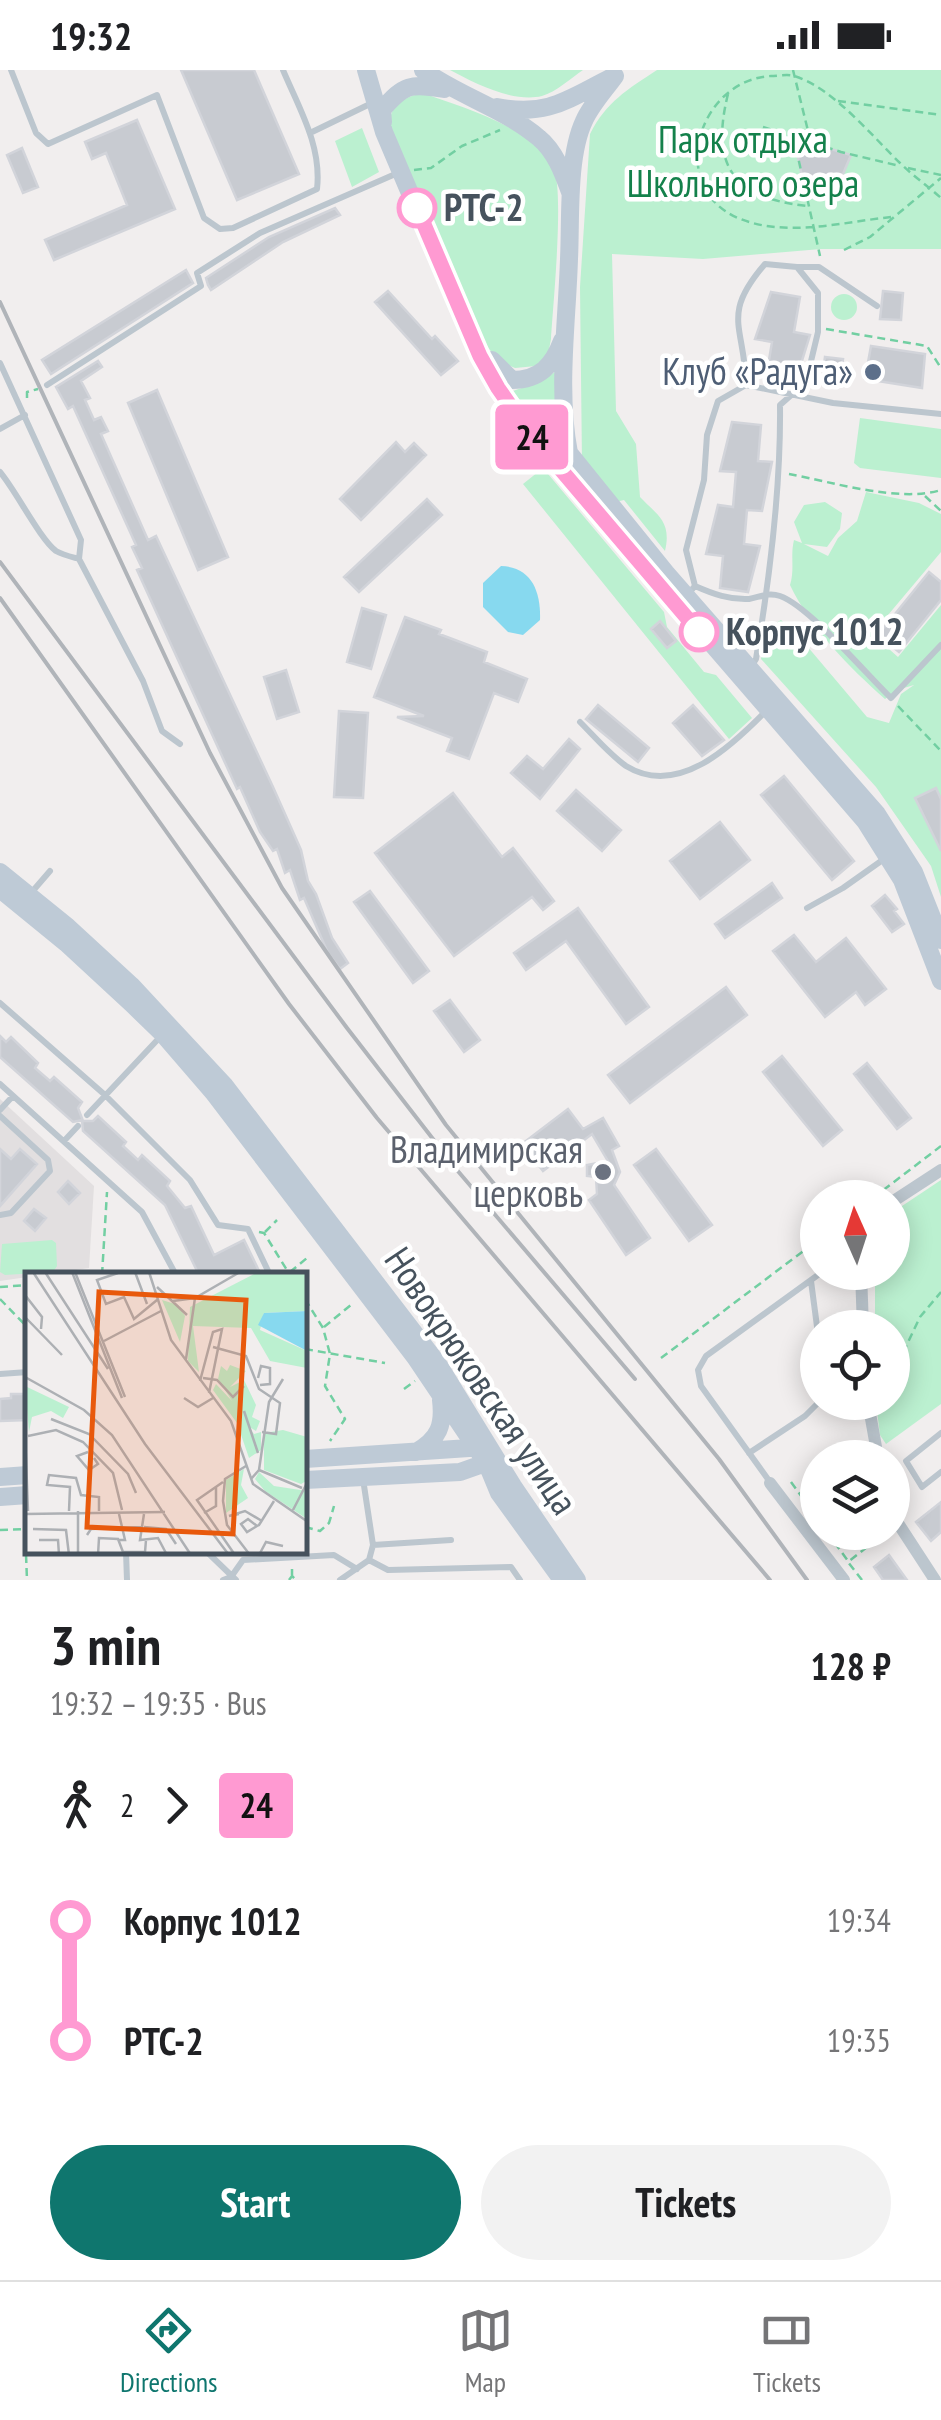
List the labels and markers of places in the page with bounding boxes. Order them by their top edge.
place label: РТС-2 [444,182,524,231]
marker: РТС-2 [398,189,436,227]
place label: Клуб «Радуга» [662,346,853,395]
marker: Клуб «Радуга» [862,361,884,383]
place label: Корпус 1012 [726,606,904,655]
marker: Корпус 1012 [680,613,718,651]
place label: Владимирская церковь [390,1124,583,1217]
marker: Владимирская церковь [592,1161,614,1183]

